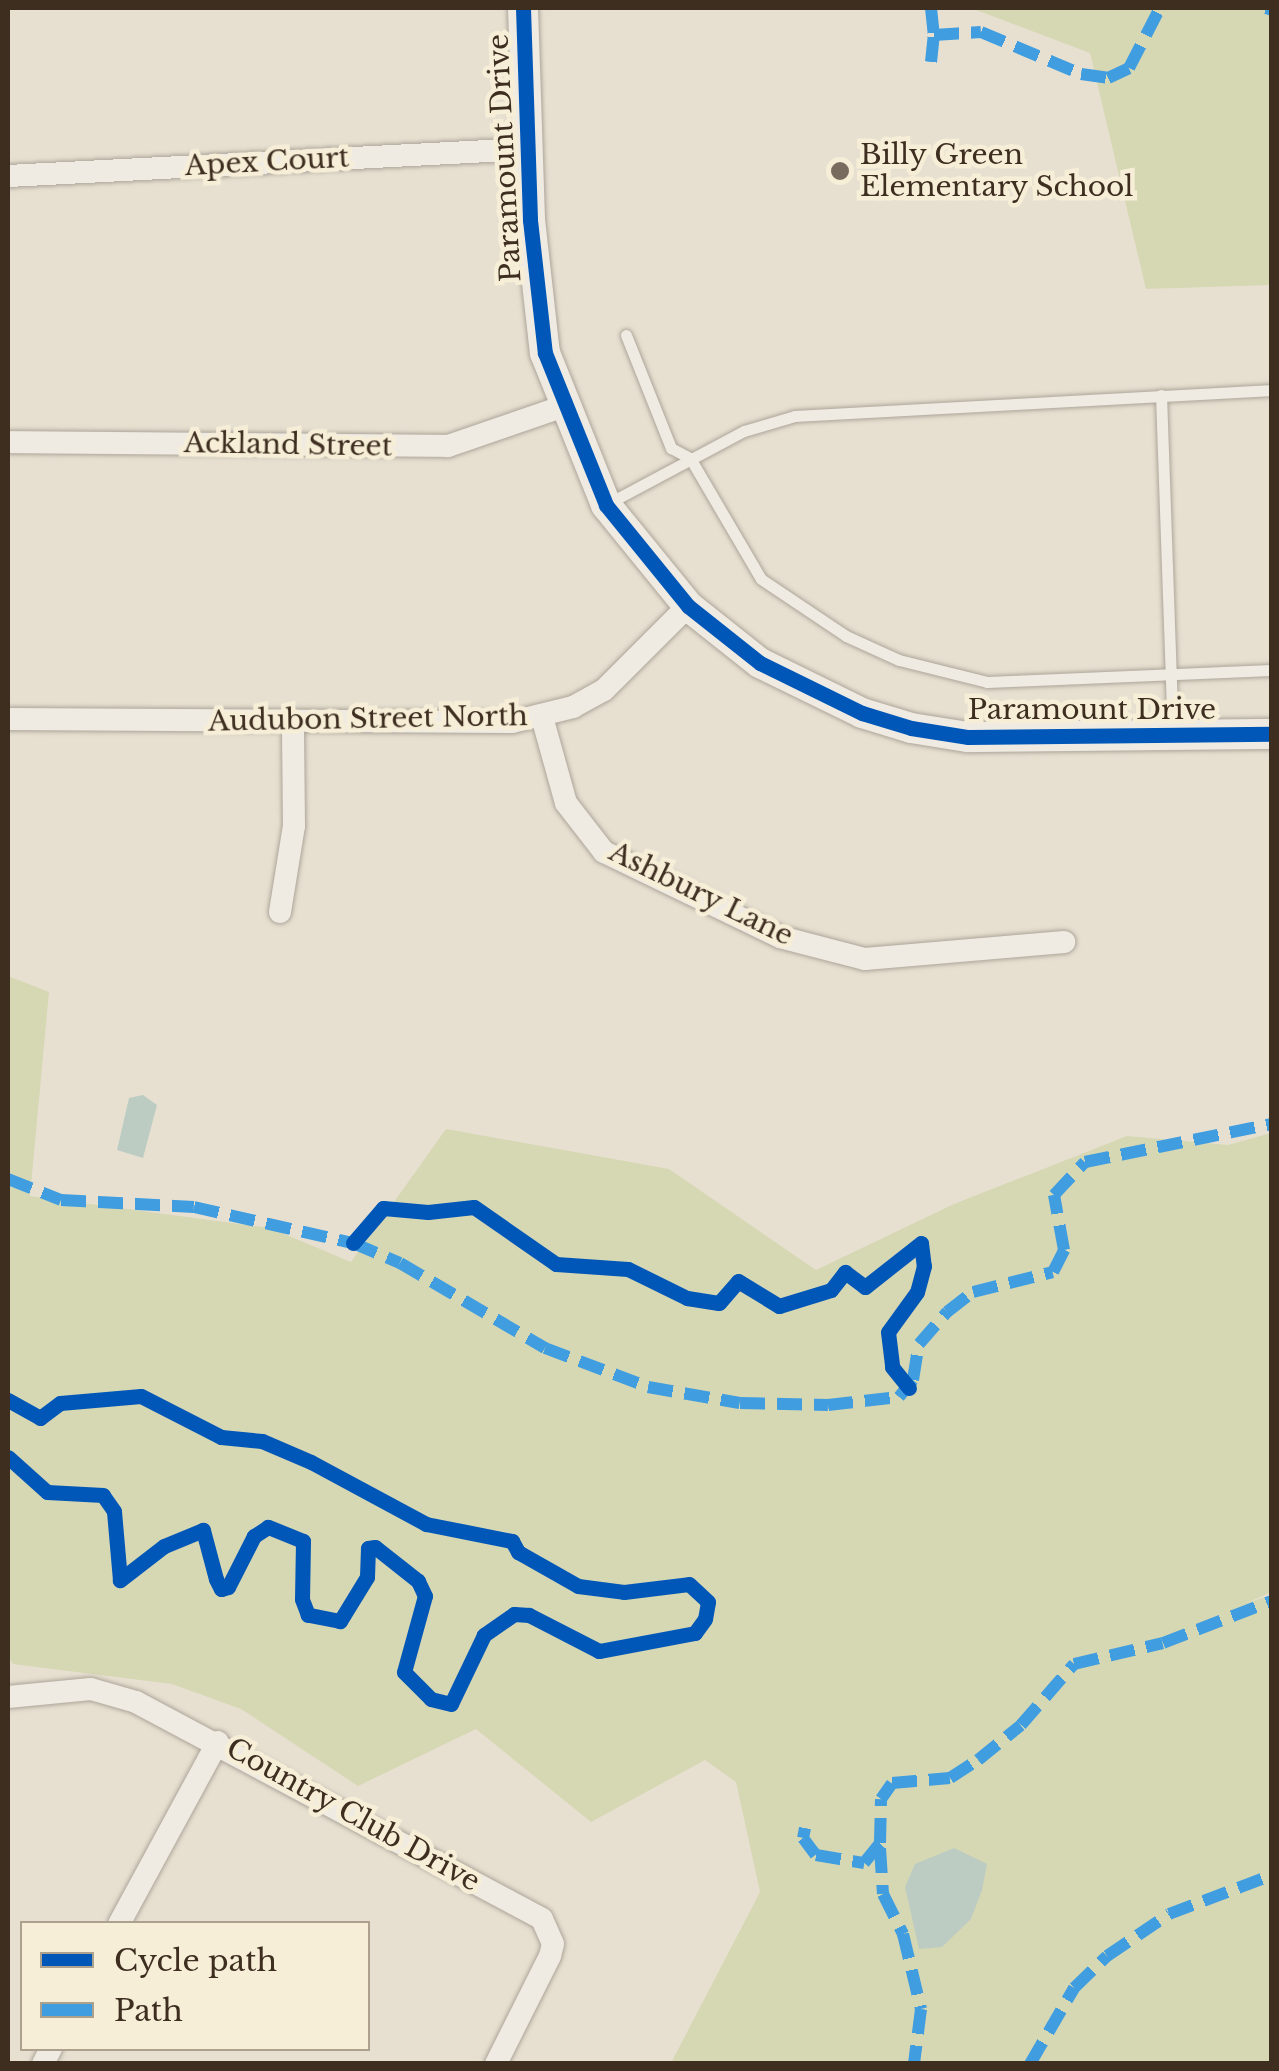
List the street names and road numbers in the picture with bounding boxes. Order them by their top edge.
street label: Paramount Drive [482,33,528,283]
street label: Apex Court [184,141,350,183]
street label: Ackland Street [183,426,393,464]
street label: Paramount Drive [968,693,1216,727]
street label: Audubon Street North [208,699,528,739]
street label: Ashbury Lane [603,835,799,953]
street label: Country Club Drive [220,1731,486,1899]

